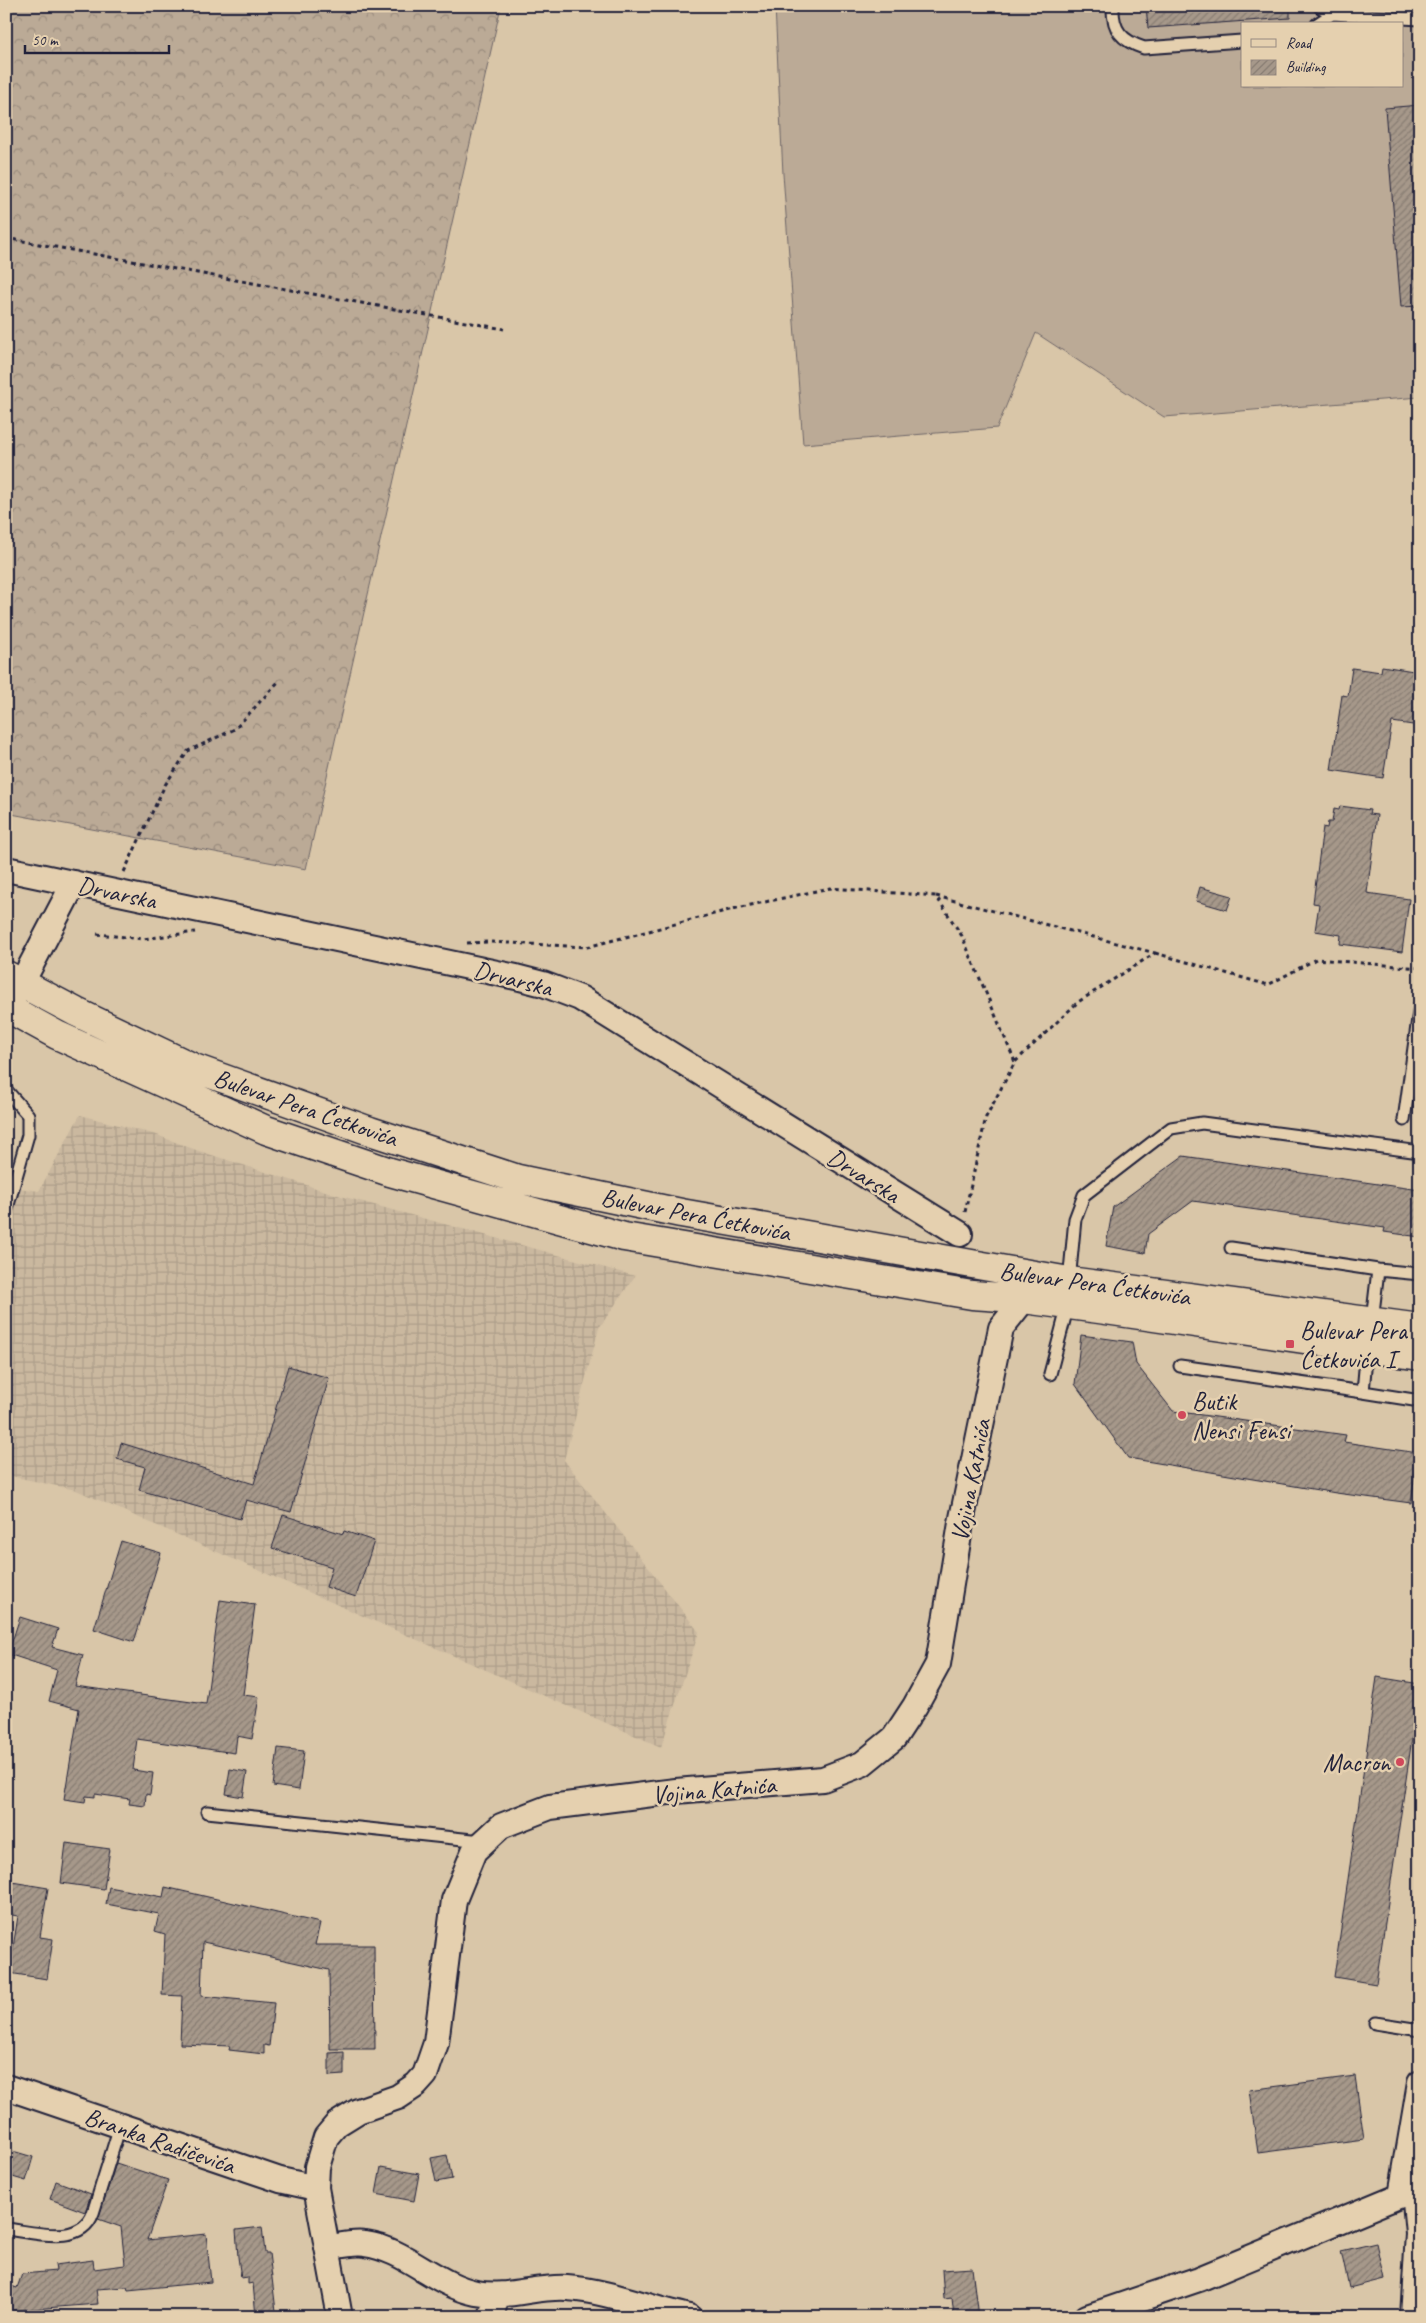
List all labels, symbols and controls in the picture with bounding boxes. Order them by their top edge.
scale bar [25,22,169,54]
legend [1241,22,1404,88]
text: 50 m [32,31,59,50]
text: Road [1286,34,1313,53]
text: Building [1286,58,1326,77]
street label: Drvarska [75,869,161,917]
street label: Drvarska [470,954,557,1005]
street label: Bulevar Pera Ćetkovića [210,1062,404,1155]
street label: Drvarska [821,1141,907,1212]
street label: Bulevar Pera Ćetkovića [599,1181,795,1249]
street label: Bulevar Pera Ćetkovića [998,1255,1194,1313]
place label: Bulevar Pera Ćetkovića I [1300,1315,1409,1376]
marker: Bulevar Pera Ćetkovića I [1284,1338,1296,1350]
place label: Butik Nensi Fensi [1192,1386,1293,1447]
marker: Butik Nensi Fensi [1176,1409,1188,1421]
street label: Vojina Katnića [943,1414,999,1544]
place label: Macron [1323,1747,1392,1779]
marker: Macron [1394,1756,1406,1768]
street label: Vojina Katnića [651,1768,779,1811]
street label: Branka Radičevića [80,2100,241,2182]

